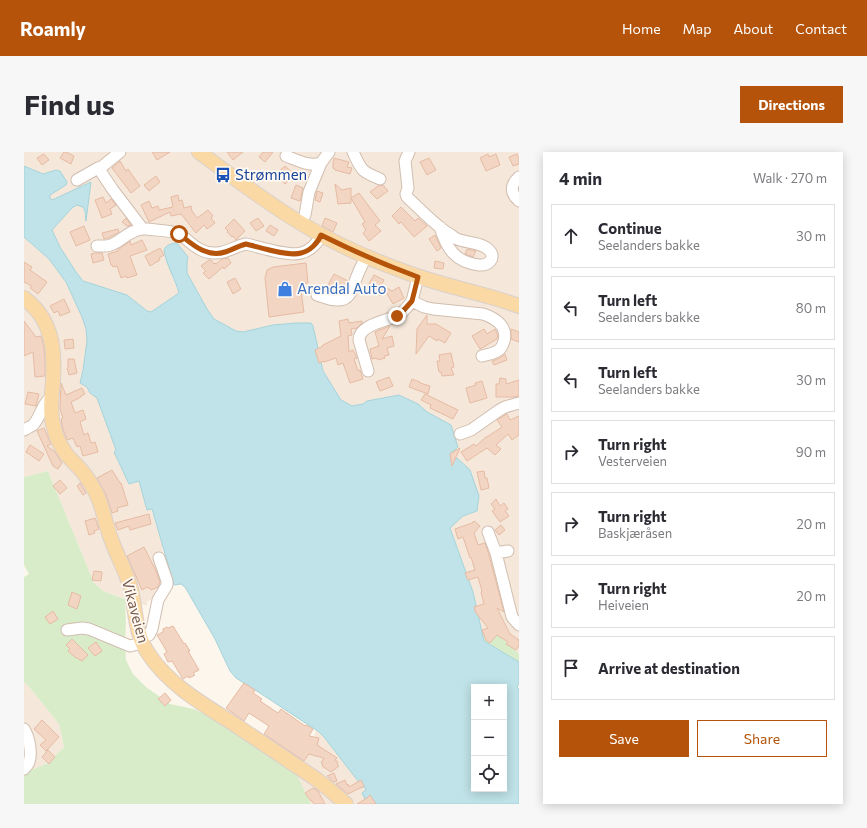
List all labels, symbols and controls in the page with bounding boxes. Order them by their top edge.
text: Roamly [20,17,86,40]
text: Home [622,20,661,37]
text: Map [683,20,711,37]
text: About [733,20,773,37]
text: Contact [795,20,847,37]
button: Directions [740,86,843,123]
text: Find us [24,87,115,121]
place label: Strømmen [235,165,307,183]
bus stop icon: Strømmen [214,166,232,184]
text: 4 min [559,168,602,189]
text: Walk · 270 m [753,170,827,186]
text: Continue [598,219,662,237]
route start [170,225,188,243]
icon: ahead [560,225,582,247]
text: 30 m [796,228,826,244]
text: Seelanders bakke [598,237,700,253]
place label: Arendal Auto [297,279,386,297]
shop icon: Arendal Auto [276,280,294,298]
text: Turn left [598,291,657,309]
icon: left [560,297,582,319]
text: 80 m [796,300,826,316]
route end [388,307,406,325]
text: Seelanders bakke [598,309,700,325]
text: Turn left [598,363,657,381]
icon: left [560,369,582,391]
text: 30 m [796,372,826,388]
text: Seelanders bakke [598,381,700,397]
text: Turn right [598,435,667,453]
icon: right [560,441,582,463]
text: 90 m [796,444,826,460]
text: Vesterveien [598,453,667,469]
text: Turn right [598,507,667,525]
icon: right [560,513,582,535]
text: 20 m [797,516,826,532]
text: Baskjæråsen [598,525,672,541]
street label: Vikaveien [119,577,153,645]
text: Turn right [598,579,667,597]
icon: right [560,585,582,607]
text: 20 m [797,588,826,604]
text: Heiveien [598,597,649,613]
icon: arrive [560,657,582,679]
text: Arrive at destination [598,659,740,677]
map controls [471,684,507,792]
button: + [471,684,507,720]
button: − [471,720,507,756]
button: Save [559,720,689,757]
button: Share [697,720,827,757]
button: locate [471,756,507,792]

